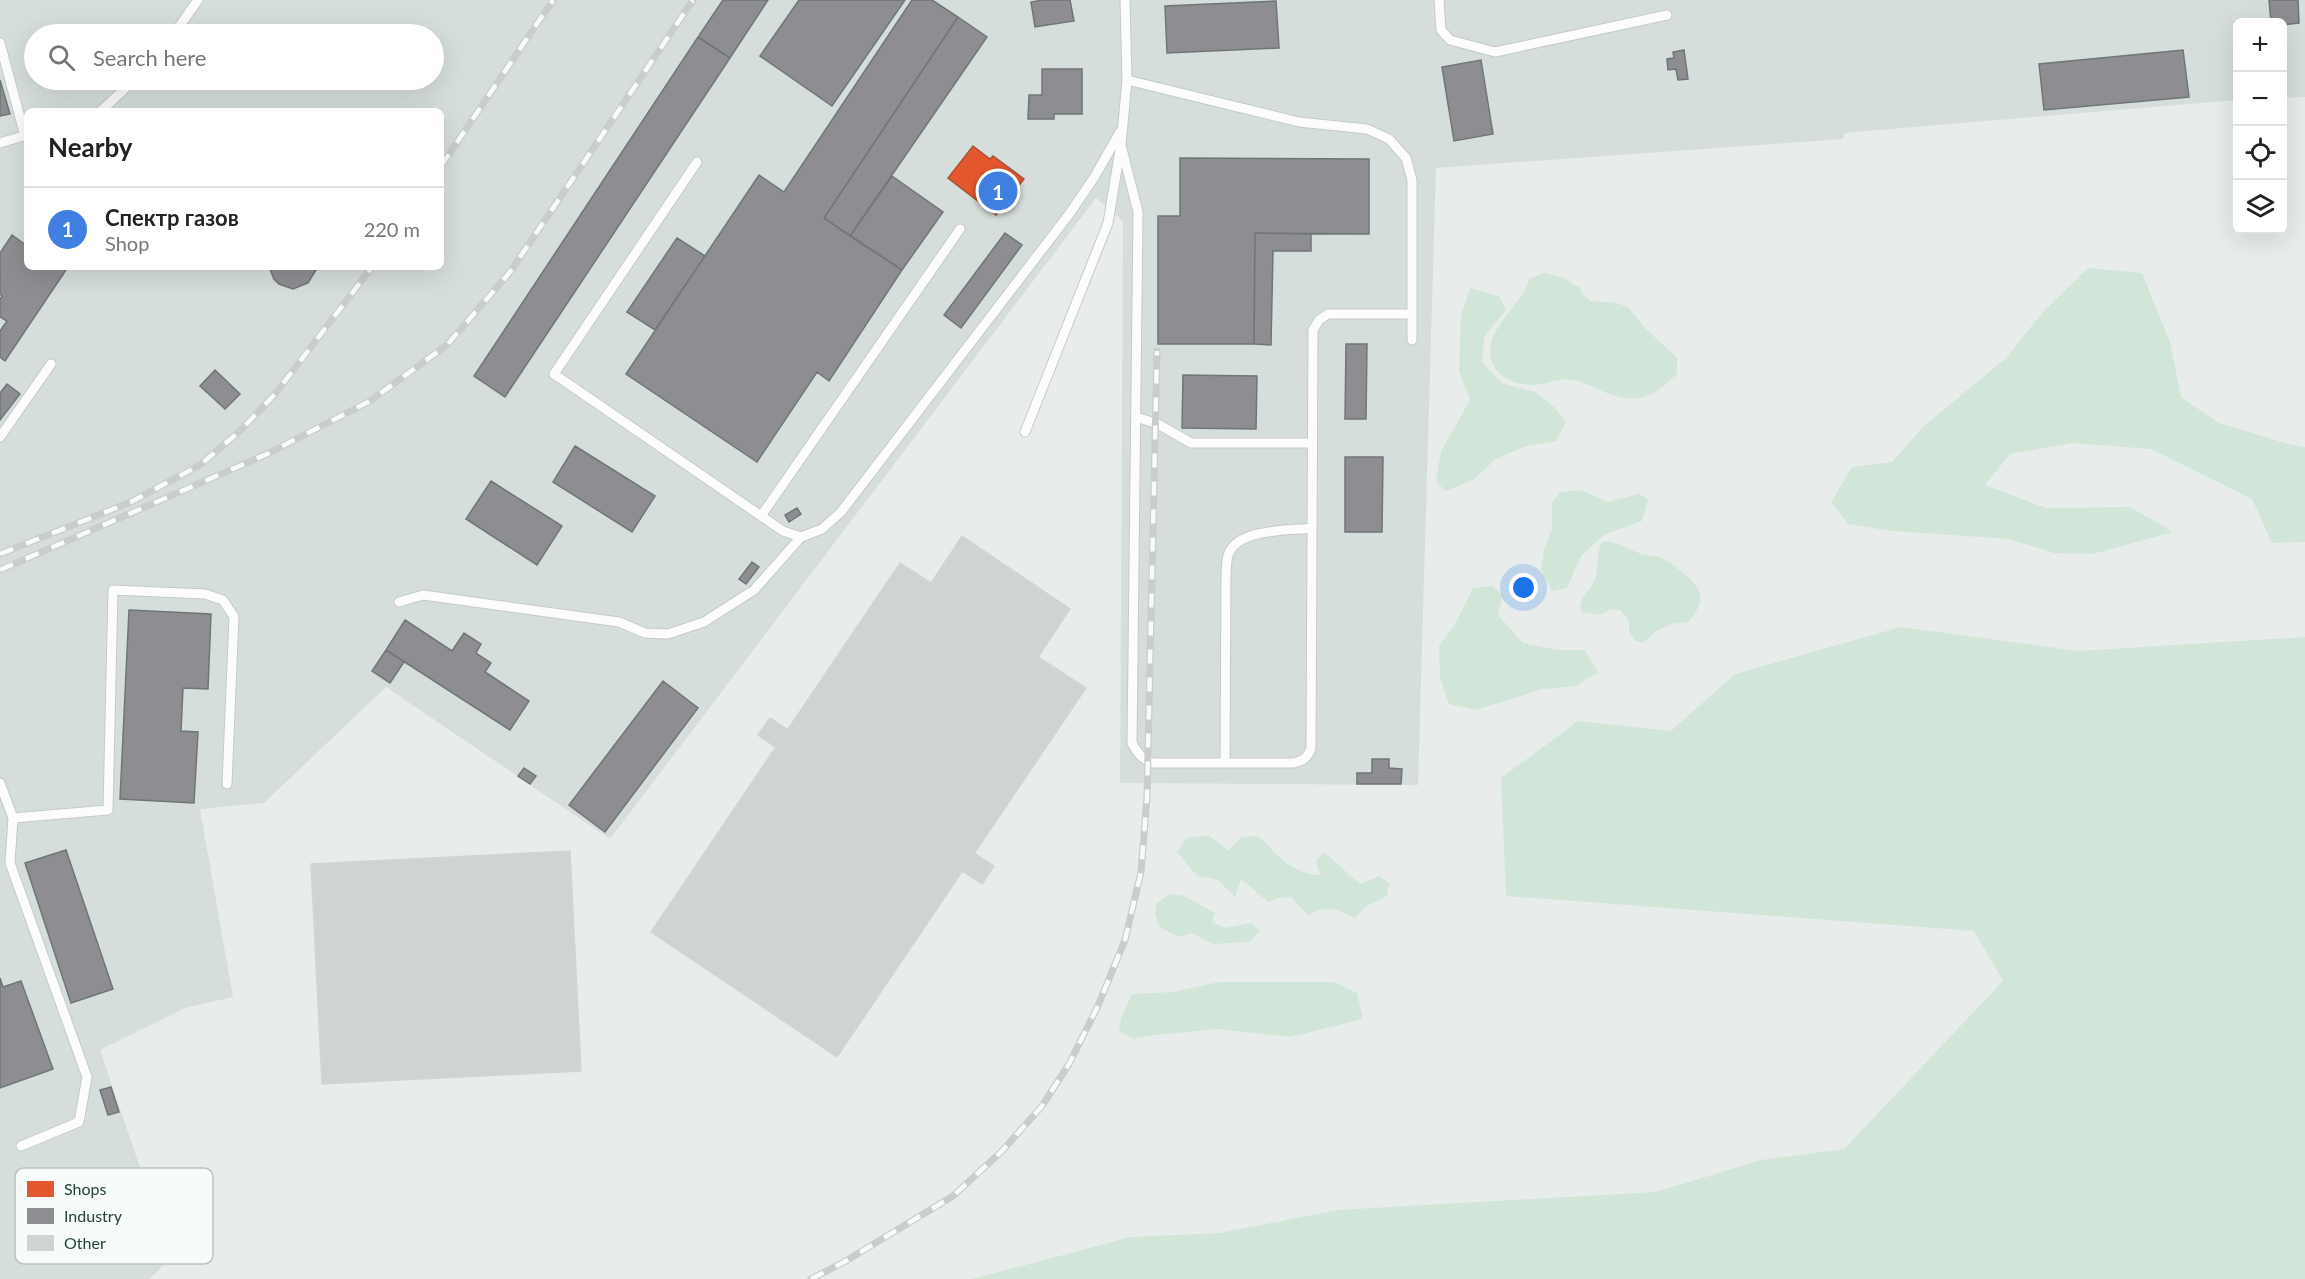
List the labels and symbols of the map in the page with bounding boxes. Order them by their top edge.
pin: 1 [978,168,1018,213]
your location [1509,573,1538,602]
legend [15,1168,213,1264]
text: Shops [64,1179,107,1198]
text: Industry [64,1206,123,1225]
text: Other [64,1233,106,1252]

